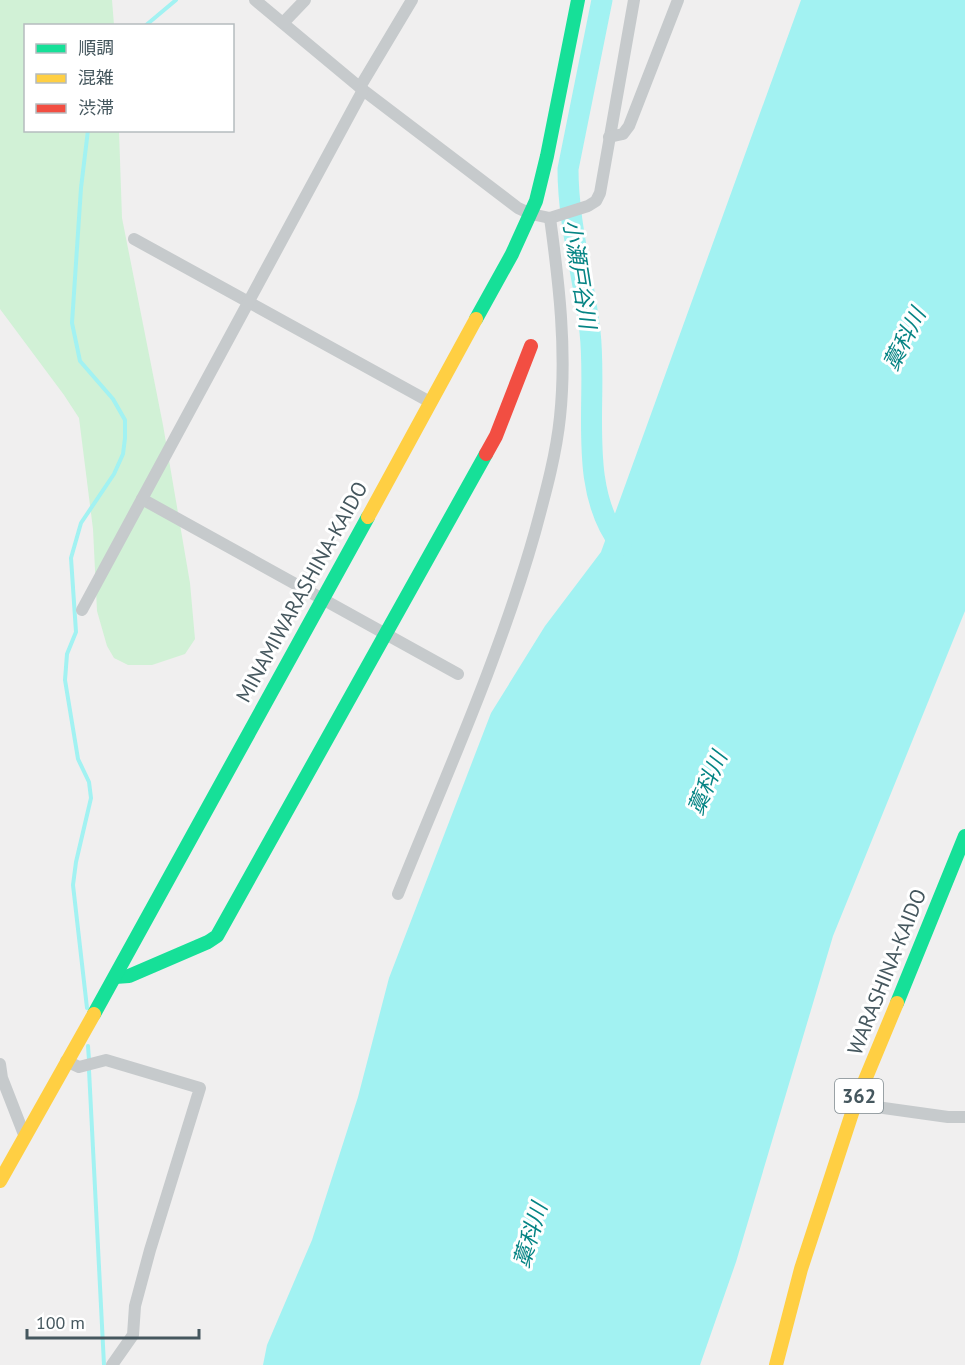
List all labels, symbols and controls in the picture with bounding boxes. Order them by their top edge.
legend [24,24,234,132]
text: 順調 [78,36,114,59]
text: 混雑 [78,66,114,89]
text: 渋滞 [78,96,114,119]
water label: 小瀬戸谷川 [558,217,603,332]
water label: 藁科川 [877,301,932,375]
street label: MINAMIWARASHINA-KAIDO [230,477,374,707]
water label: 藁科川 [681,745,734,819]
street label: WARASHINA-KAIDO [841,885,932,1059]
road number: 362 [835,1079,883,1113]
water label: 藁科川 [507,1197,554,1271]
scale bar [27,1302,200,1340]
text: 100 m [36,1311,85,1334]

